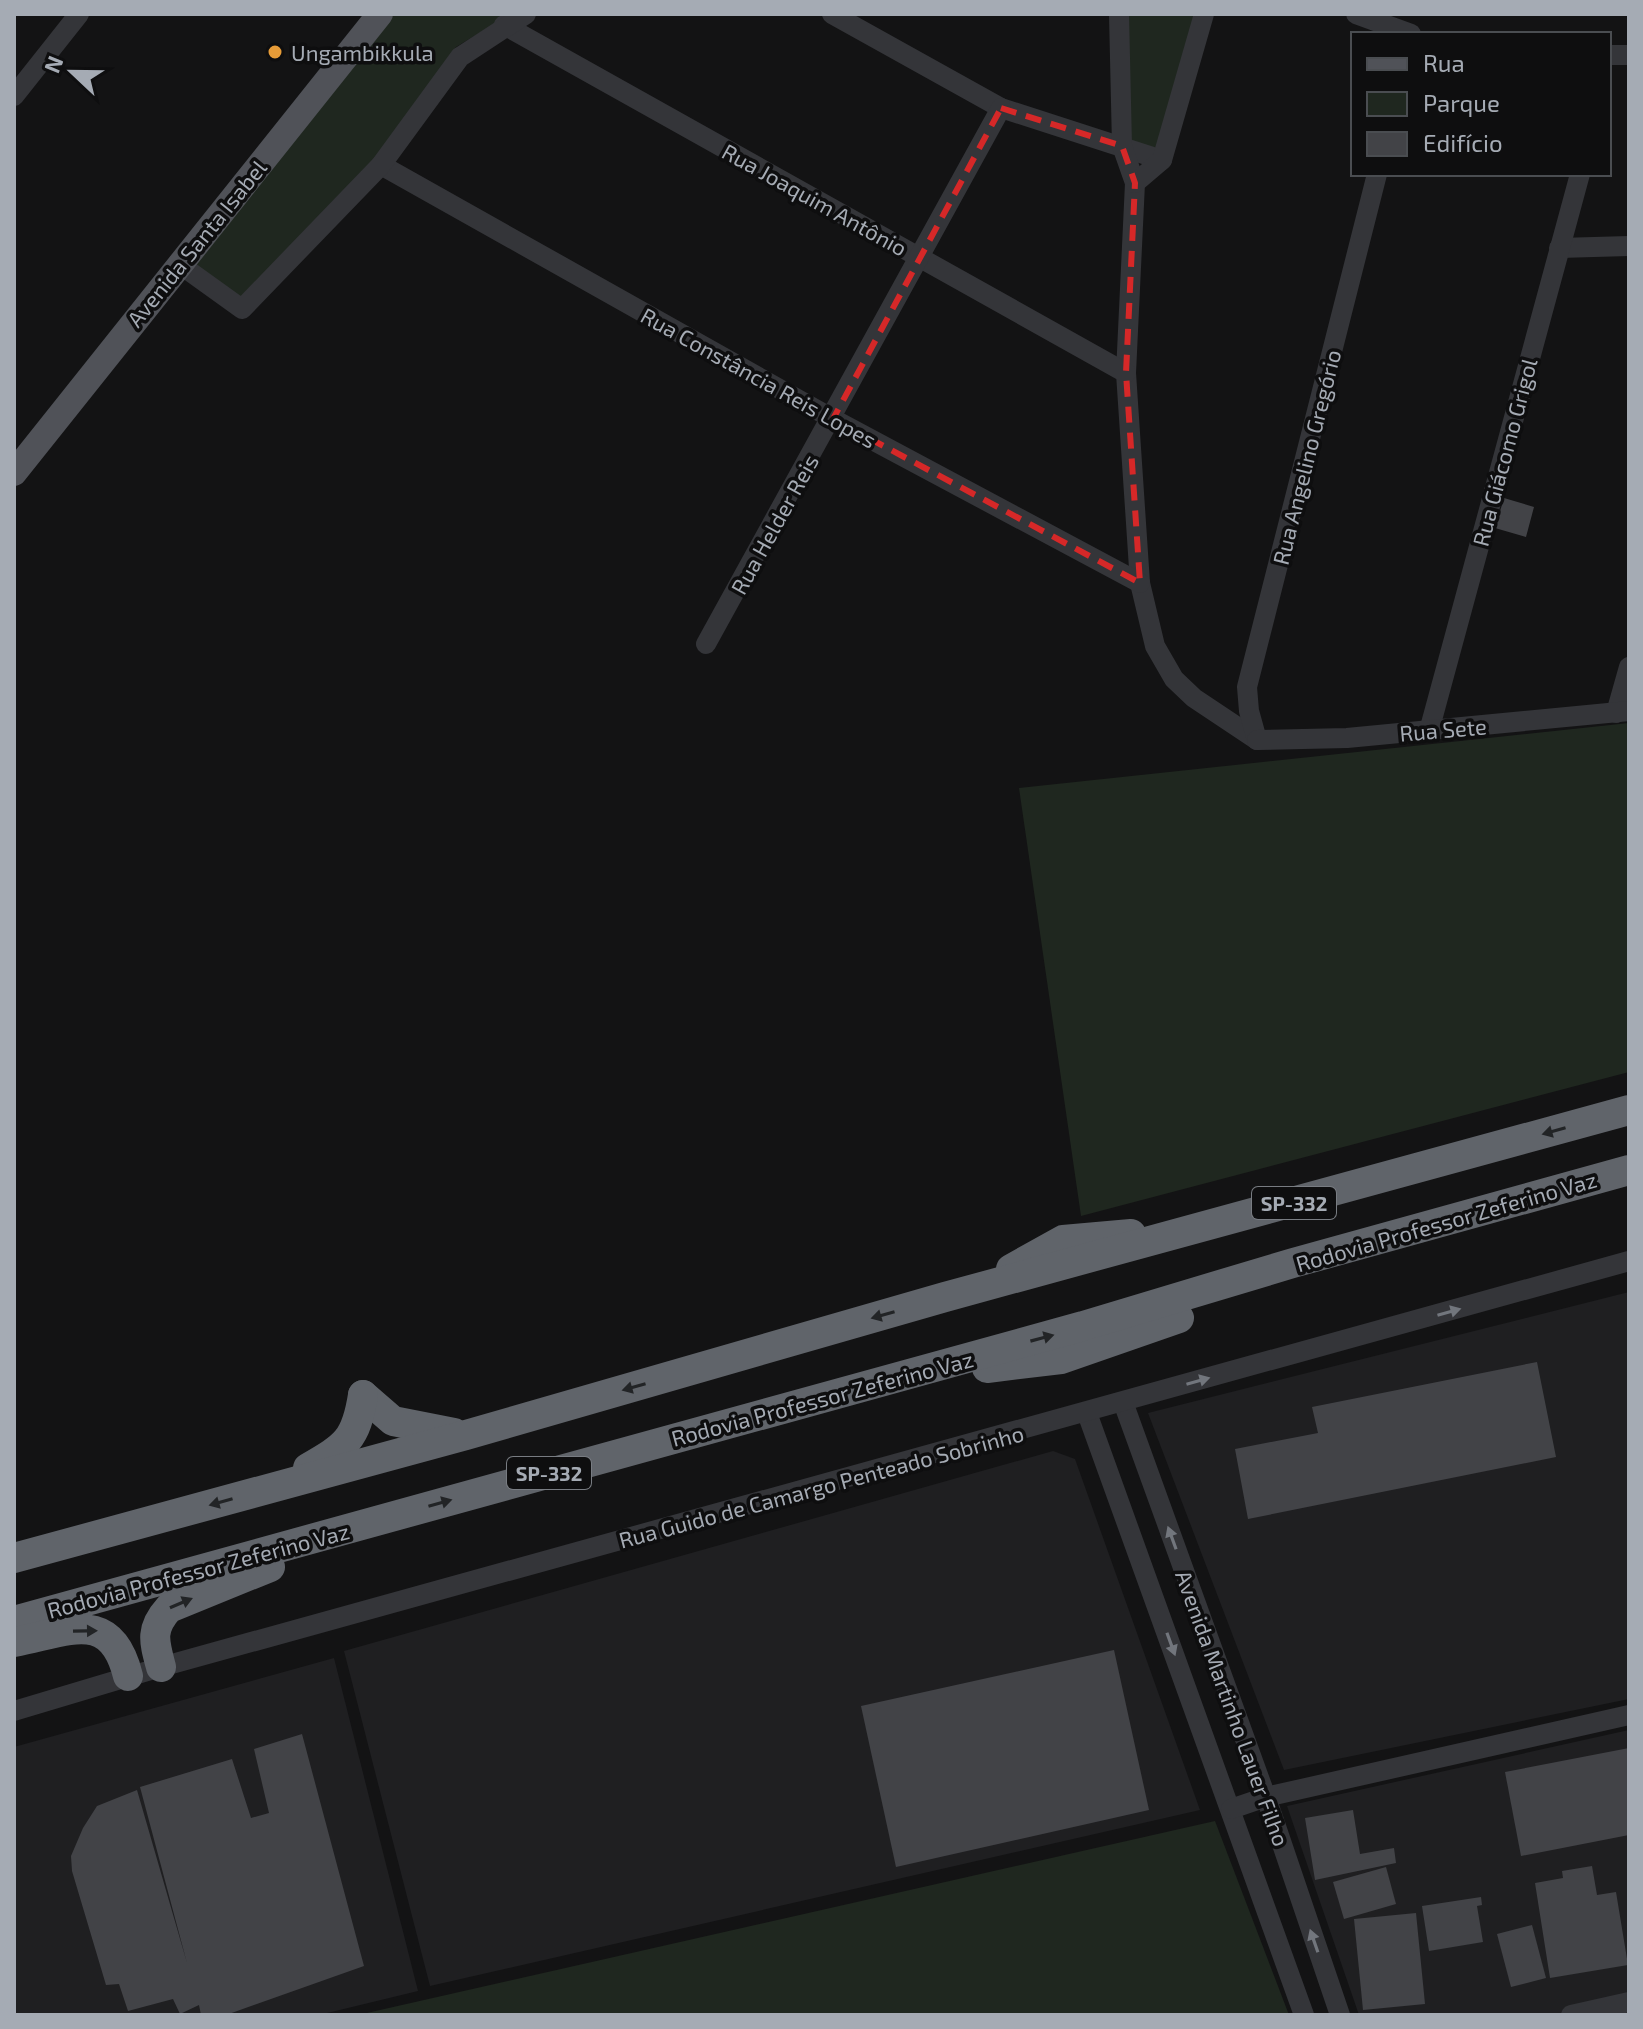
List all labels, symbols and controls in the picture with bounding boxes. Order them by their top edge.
north arrow [32,32,112,112]
legend [1351,32,1611,176]
place label: Ungambikkula [291,39,434,65]
marker: Ungambikkula [266,43,284,61]
text: Rua [1423,48,1465,77]
text: N [37,52,68,76]
text: Parque [1423,88,1500,117]
text: Edifício [1423,128,1503,157]
street label: Rua Joaquim Antônio [718,137,912,261]
street label: Avenida Santa Isabel [121,154,271,332]
street label: Rua Constância Reis Lopes [637,301,881,453]
street label: Rua Angelino Gregório [1267,347,1345,567]
street label: Rua Giácomo Grigol [1466,355,1542,549]
street label: Rua Helder Reis [725,450,823,598]
street label: Rua Sete [1398,712,1488,746]
one-way arrow [1542,1125,1566,1138]
street label: Rodovia Professor Zeferino Vaz [1293,1166,1599,1276]
road number: SP-332 [1252,1187,1336,1219]
one-way arrow [1436,1305,1461,1317]
one-way arrow [871,1309,895,1322]
one-way arrow [1030,1331,1054,1344]
street label: Rodovia Professor Zeferino Vaz [668,1345,976,1451]
one-way arrow [1186,1375,1211,1387]
one-way arrow [621,1381,645,1394]
street label: Rua Guido de Camargo Penteado Sobrinho [616,1419,1026,1553]
road number: SP-332 [507,1457,591,1489]
one-way arrow [209,1496,234,1508]
one-way arrow [429,1496,453,1509]
street label: Rodovia Professor Zeferino Vaz [44,1517,352,1623]
one-way arrow [1165,1525,1178,1549]
street label: Avenida Martinho Lauer Filho [1171,1567,1295,1849]
one-way arrow [169,1597,193,1610]
one-way arrow [73,1625,98,1637]
one-way arrow [1165,1632,1178,1656]
one-way arrow [1308,1929,1320,1953]

